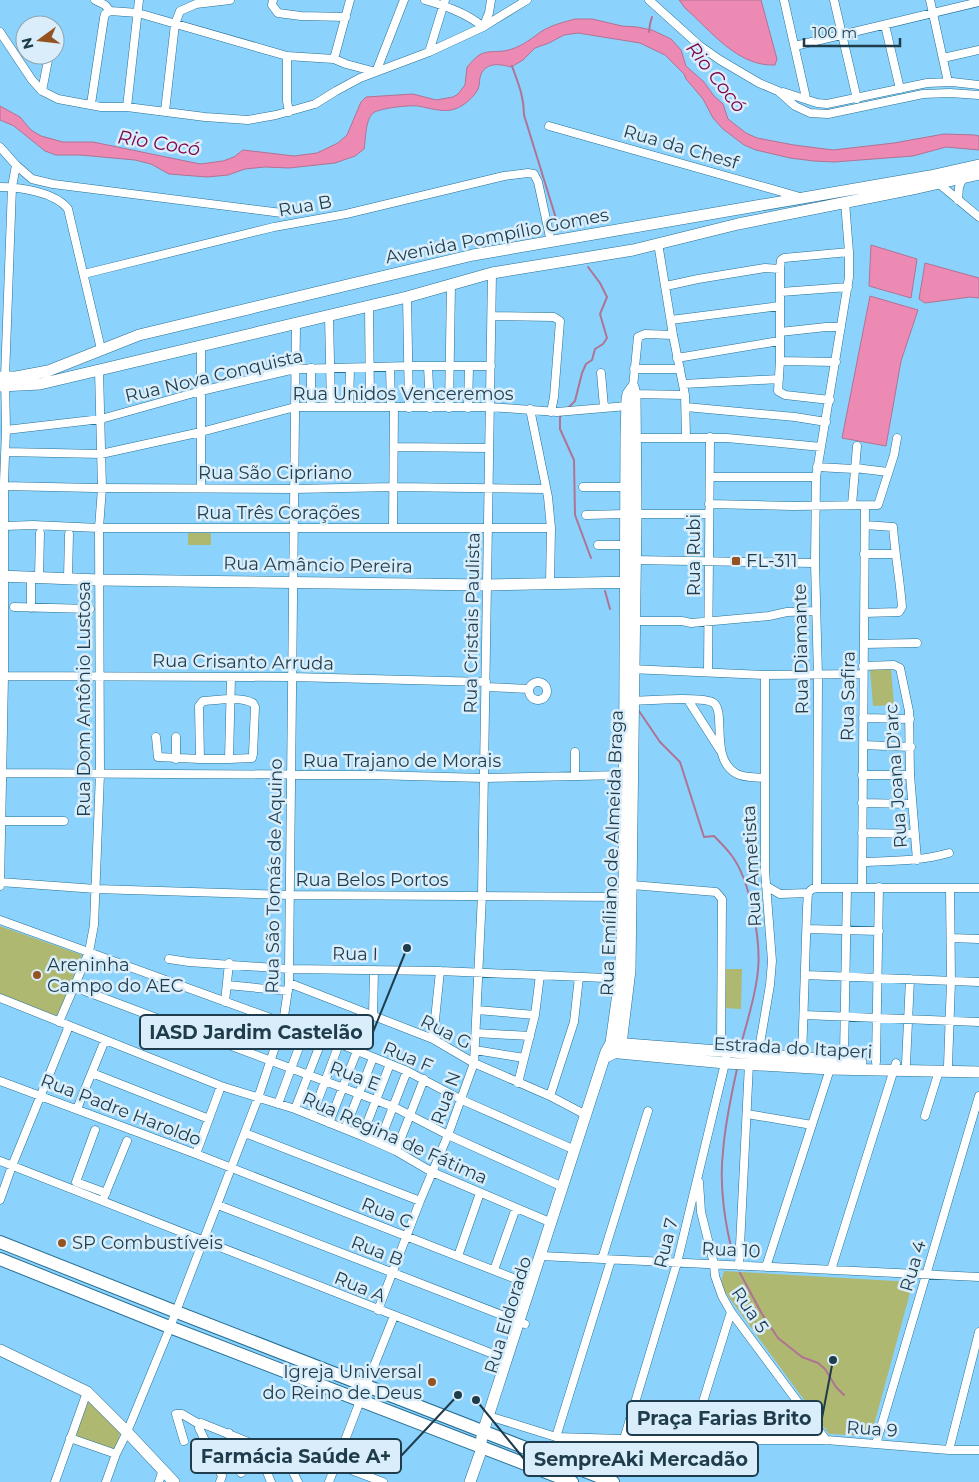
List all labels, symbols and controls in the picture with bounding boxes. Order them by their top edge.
north arrow [15,15,65,65]
scale bar [804,15,900,47]
text: 100 m [812,23,857,42]
text: N [17,36,38,51]
water label: Rio Cocó [681,37,751,117]
street label: Rua da Chesf [621,120,742,174]
water label: Rio Cocó [116,125,202,161]
street label: Rua B [276,190,334,222]
street label: Avenida Pompílio Gomes [383,203,611,268]
street label: Rua Nova Conquista [123,345,305,407]
street label: Rua Unidos Venceremos [292,383,514,405]
street label: Rua São Cipriano [198,462,352,484]
street label: Rua Três Corações [196,502,360,524]
street label: Rua Rubi [683,514,705,596]
street label: Rua Cristais Paulista [459,532,485,714]
place label: FL-311 [746,550,797,572]
street label: Rua Amâncio Pereira [223,552,413,578]
marker: FL-311 [730,555,742,567]
street label: Rua Dom Antônio Lustosa [73,581,95,817]
street label: Rua Diamante [789,583,813,714]
street label: Rua Crisanto Arruda [152,649,334,675]
street label: Rua Safira [836,651,860,741]
street label: Rua Joana D'arc [880,703,912,849]
street label: Rua Emíliano de Almeida Braga [596,709,628,997]
street label: Rua Trajano de Morais [303,750,501,772]
street label: Rua São Tomás de Aquino [261,758,287,994]
street label: Rua Ametista [738,805,766,927]
street label: Rua Belos Portos [295,869,449,891]
street label: Rua I [332,943,378,965]
place label: Areninha Campo do AEC [47,954,184,997]
marker: Areninha Campo do AEC [31,969,43,981]
street label: Rua G [417,1010,475,1054]
callout: IASD Jardim Castelão [140,1015,373,1049]
text: IASD Jardim Castelão [149,1021,363,1044]
street label: Estrada do Itaperi [713,1033,873,1063]
street label: Rua F [380,1037,436,1077]
street label: Rua E [327,1056,383,1096]
street label: Rua N [426,1068,466,1128]
street label: Rua Padre Haroldo [38,1069,204,1151]
street label: Rua Regina de Fátima [299,1087,491,1189]
street label: Rua C [358,1193,416,1233]
street label: Rua 7 [649,1216,683,1270]
street label: Rua B [348,1231,406,1271]
place label: SP Combustíveis [72,1232,223,1254]
marker: SP Combustíveis [56,1237,68,1249]
street label: Rua 10 [701,1237,761,1263]
street label: Rua 4 [895,1238,931,1294]
street label: Rua Eldorado [480,1254,536,1376]
street label: Rua A [331,1267,389,1307]
street label: Rua 5 [727,1283,773,1337]
place label: Igreja Universal do Reino de Deus [262,1361,422,1404]
marker: Igreja Universal do Reino de Deus [426,1376,438,1388]
callout: Praça Farias Brito [627,1401,822,1435]
text: Praça Farias Brito [637,1407,811,1430]
street label: Rua 9 [846,1416,898,1442]
callout: Farmácia Saúde A+ [191,1439,401,1473]
callout: SempreAki Mercadão [524,1442,758,1476]
text: Farmácia Saúde A+ [201,1445,391,1468]
text: SempreAki Mercadão [534,1448,748,1471]

